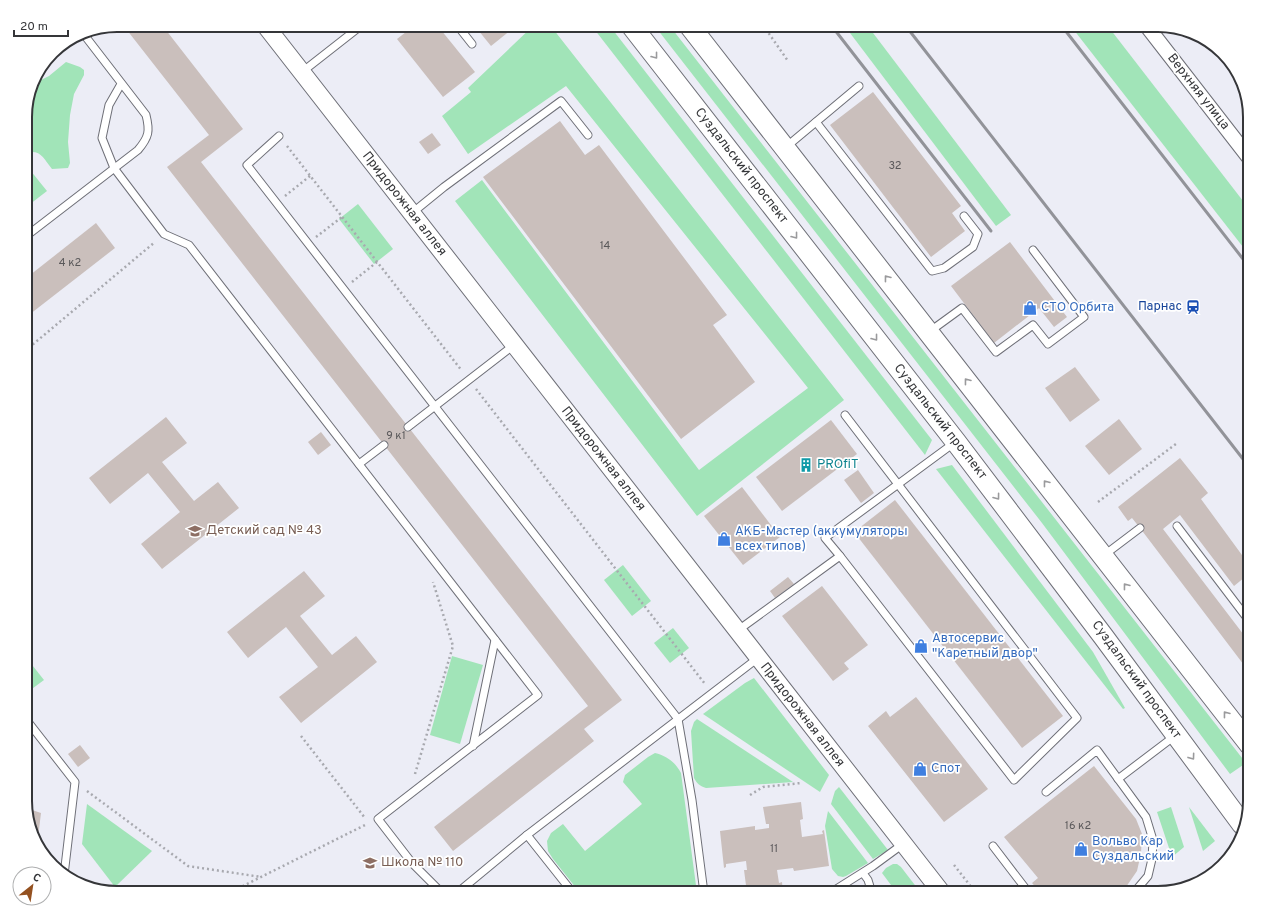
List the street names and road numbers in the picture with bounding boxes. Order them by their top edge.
street label: Верхняя улица [1163,51,1233,133]
street label: Суздальский проспект [691,105,791,227]
street label: Придорожная аллея [358,149,450,259]
street label: Суздальский проспект [890,361,990,483]
street label: Придорожная аллея [557,404,649,514]
street label: Суздальский проспект [1088,618,1184,742]
street label: Придорожная аллея [756,660,848,770]

